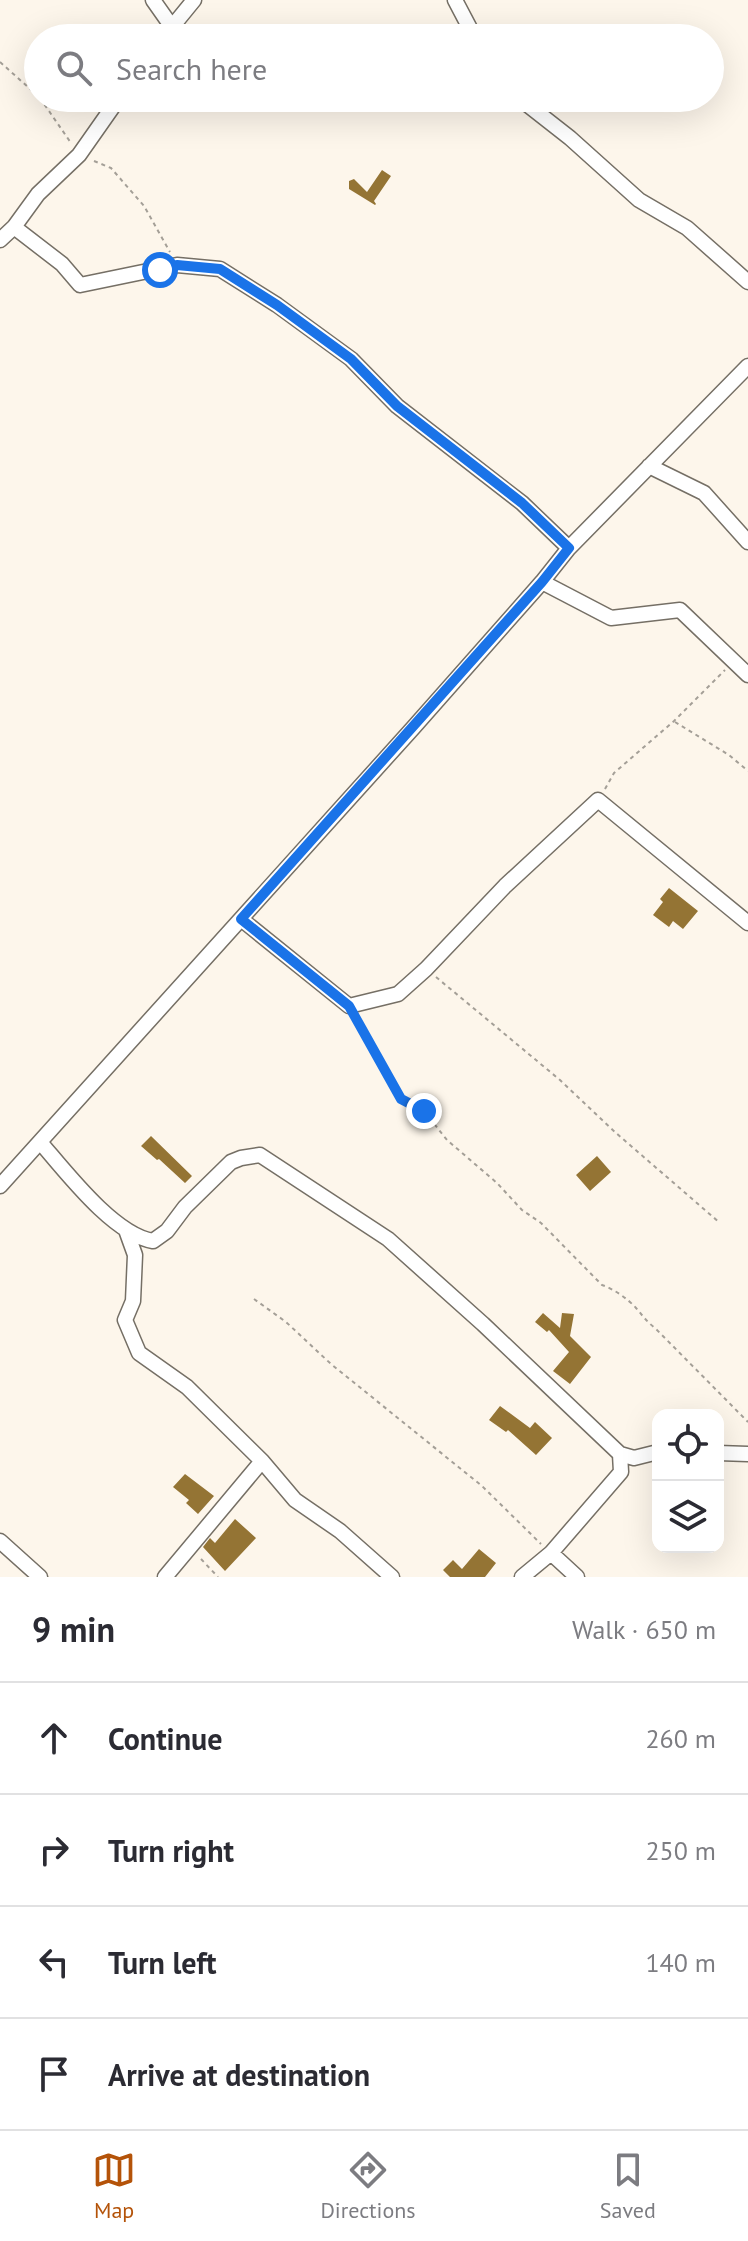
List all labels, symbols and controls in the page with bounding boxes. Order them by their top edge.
search box [24,24,724,112]
icon: search [52,46,96,90]
text: Search here [116,49,267,88]
route start [142,252,178,288]
route end [406,1093,442,1129]
map controls [652,1409,724,1553]
button: locate [652,1409,724,1481]
button: layers [652,1481,724,1553]
text: 9 min [32,1607,115,1651]
text: Walk · 650 m [572,1613,716,1646]
icon: ahead [32,1716,76,1760]
text: Continue [108,1719,222,1758]
text: 260 m [645,1722,716,1755]
icon: right [32,1828,76,1872]
text: Turn right [108,1831,234,1870]
text: 250 m [645,1834,716,1867]
icon: left [32,1940,76,1984]
text: Turn left [108,1943,216,1982]
text: 140 m [645,1946,716,1979]
icon: arrive [32,2052,76,2096]
text: Arrive at destination [108,2055,370,2094]
tab: Map [92,2148,136,2224]
tab: Directions [320,2148,416,2224]
tab: Saved [600,2148,656,2224]

